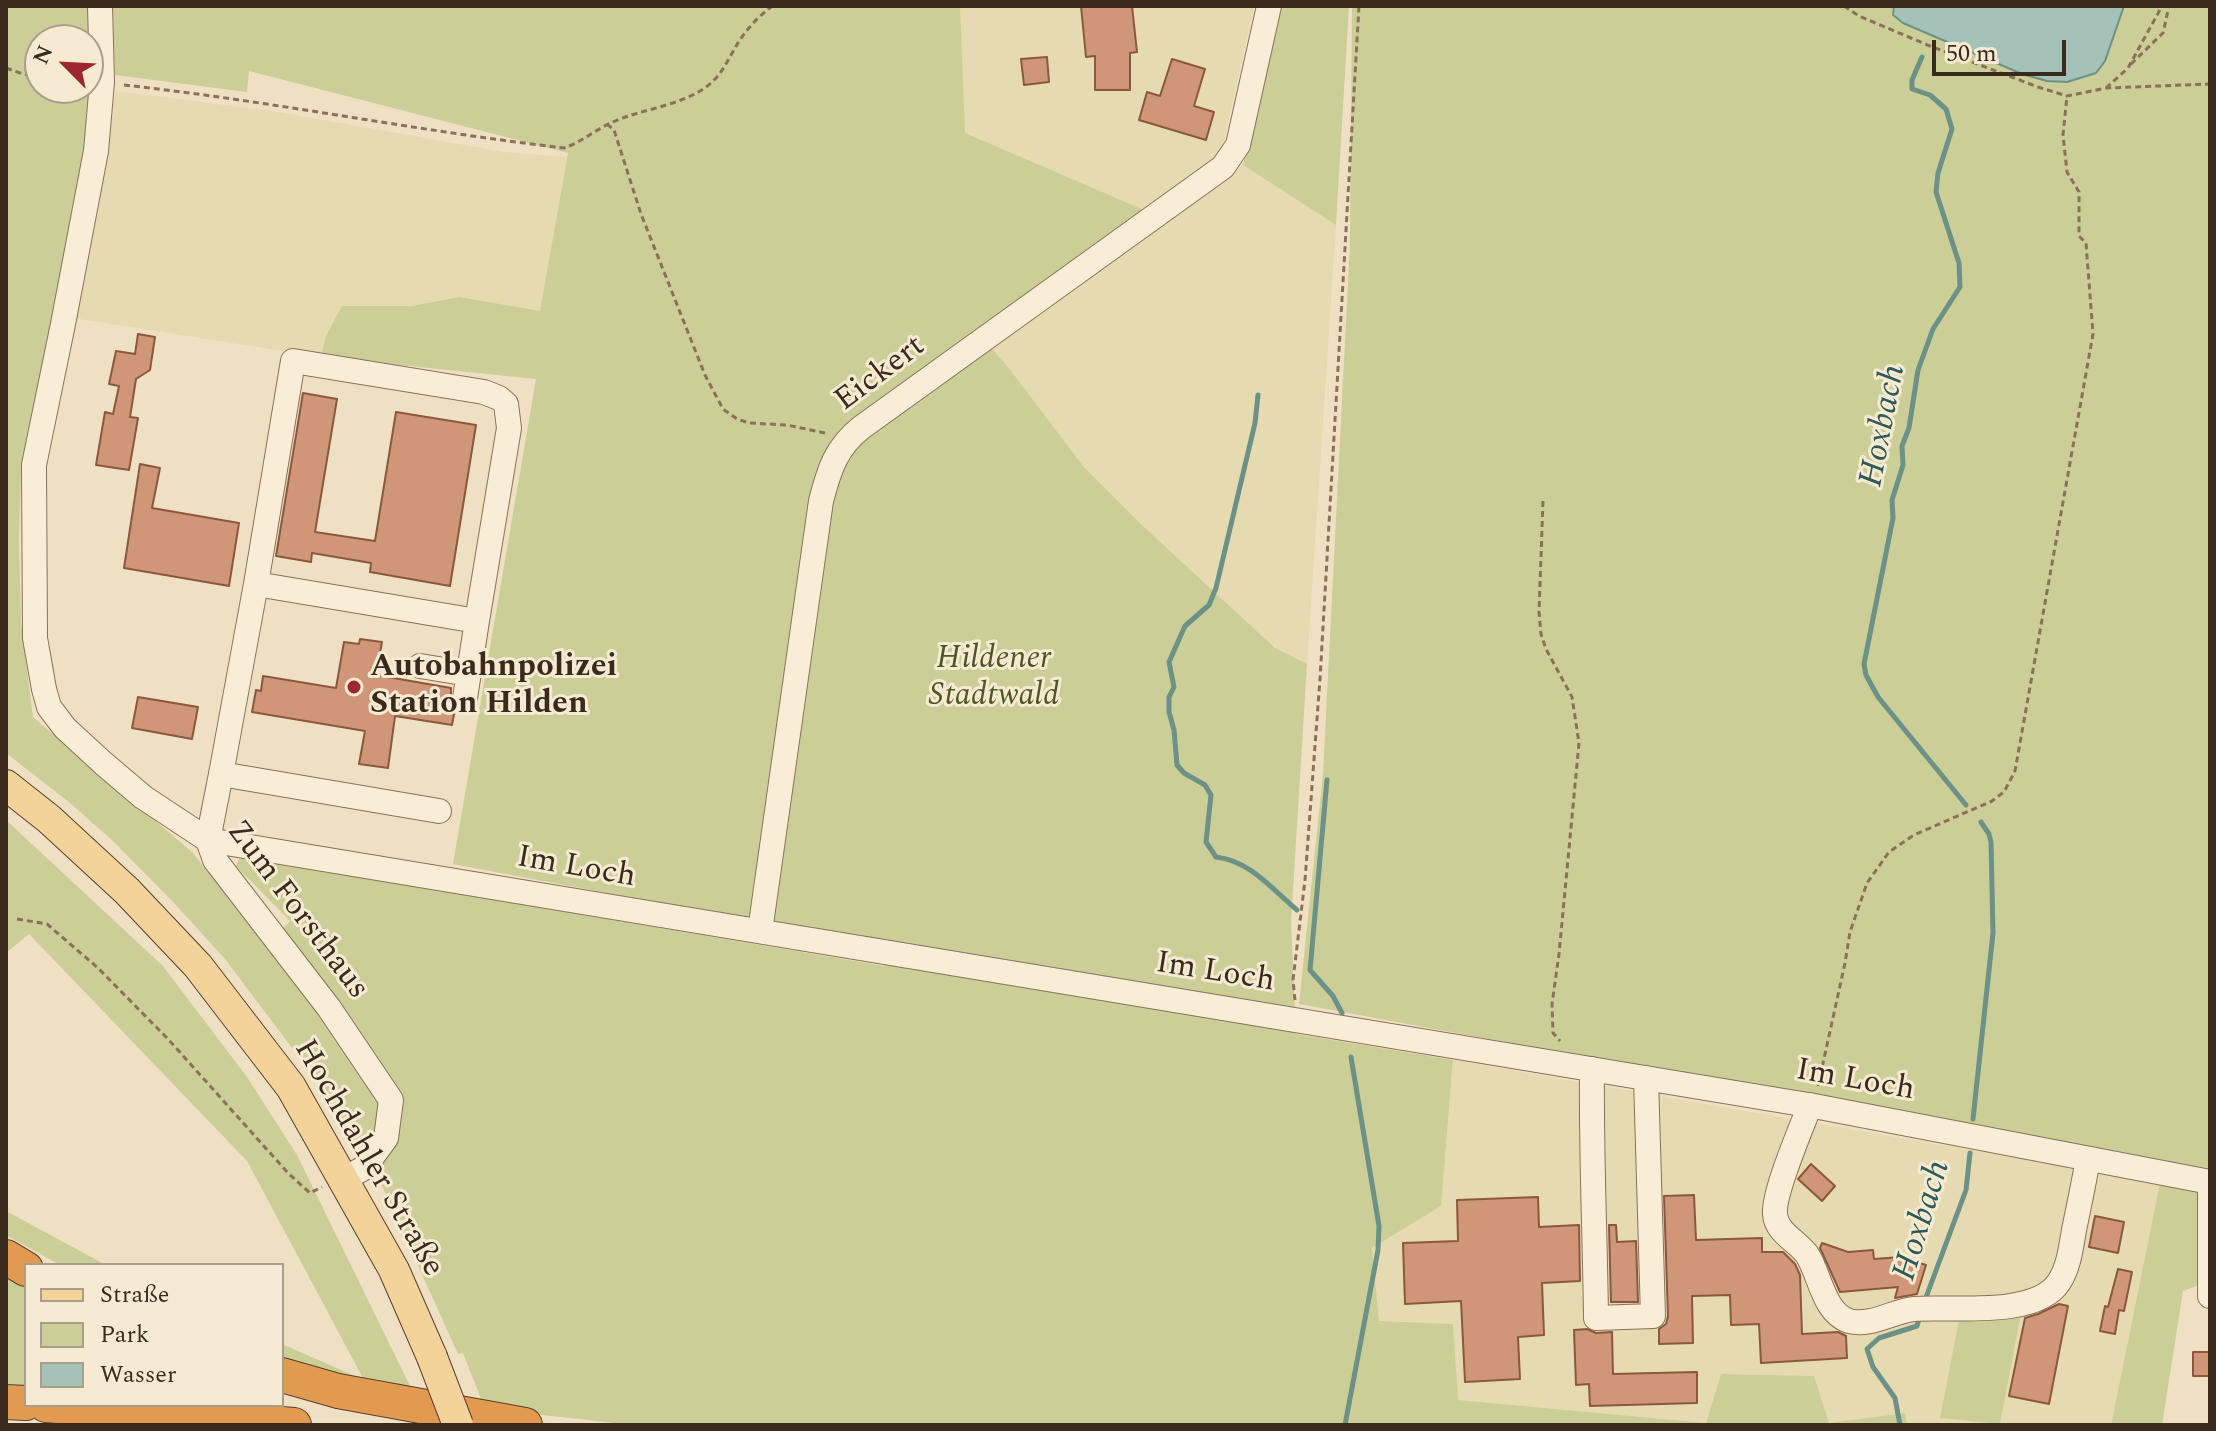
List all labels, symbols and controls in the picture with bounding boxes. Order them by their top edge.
north arrow [24,24,104,104]
scale bar [1936,24,2070,74]
text: 50 m [1946,36,1997,72]
text: N [25,40,62,70]
street label: Eickert [828,329,934,421]
water label: Hoxbach [1853,362,1917,490]
park label: Hildener Stadtwald [929,642,1059,717]
place label: Autobahnpolizei Station Hilden [370,650,617,725]
marker: Autobahnpolizei Station Hilden [345,678,363,696]
street label: Zum Forsthaus [216,814,376,1008]
street label: Im Loch [514,840,638,898]
street label: Im Loch [1153,946,1277,1002]
street label: Hochdahler Straße [284,1034,450,1284]
street label: Im Loch [1793,1053,1917,1111]
water label: Hoxbach [1886,1156,1962,1286]
legend [24,1263,284,1407]
text: Straße [100,1277,169,1313]
text: Park [100,1317,150,1353]
text: Wasser [100,1357,176,1393]

